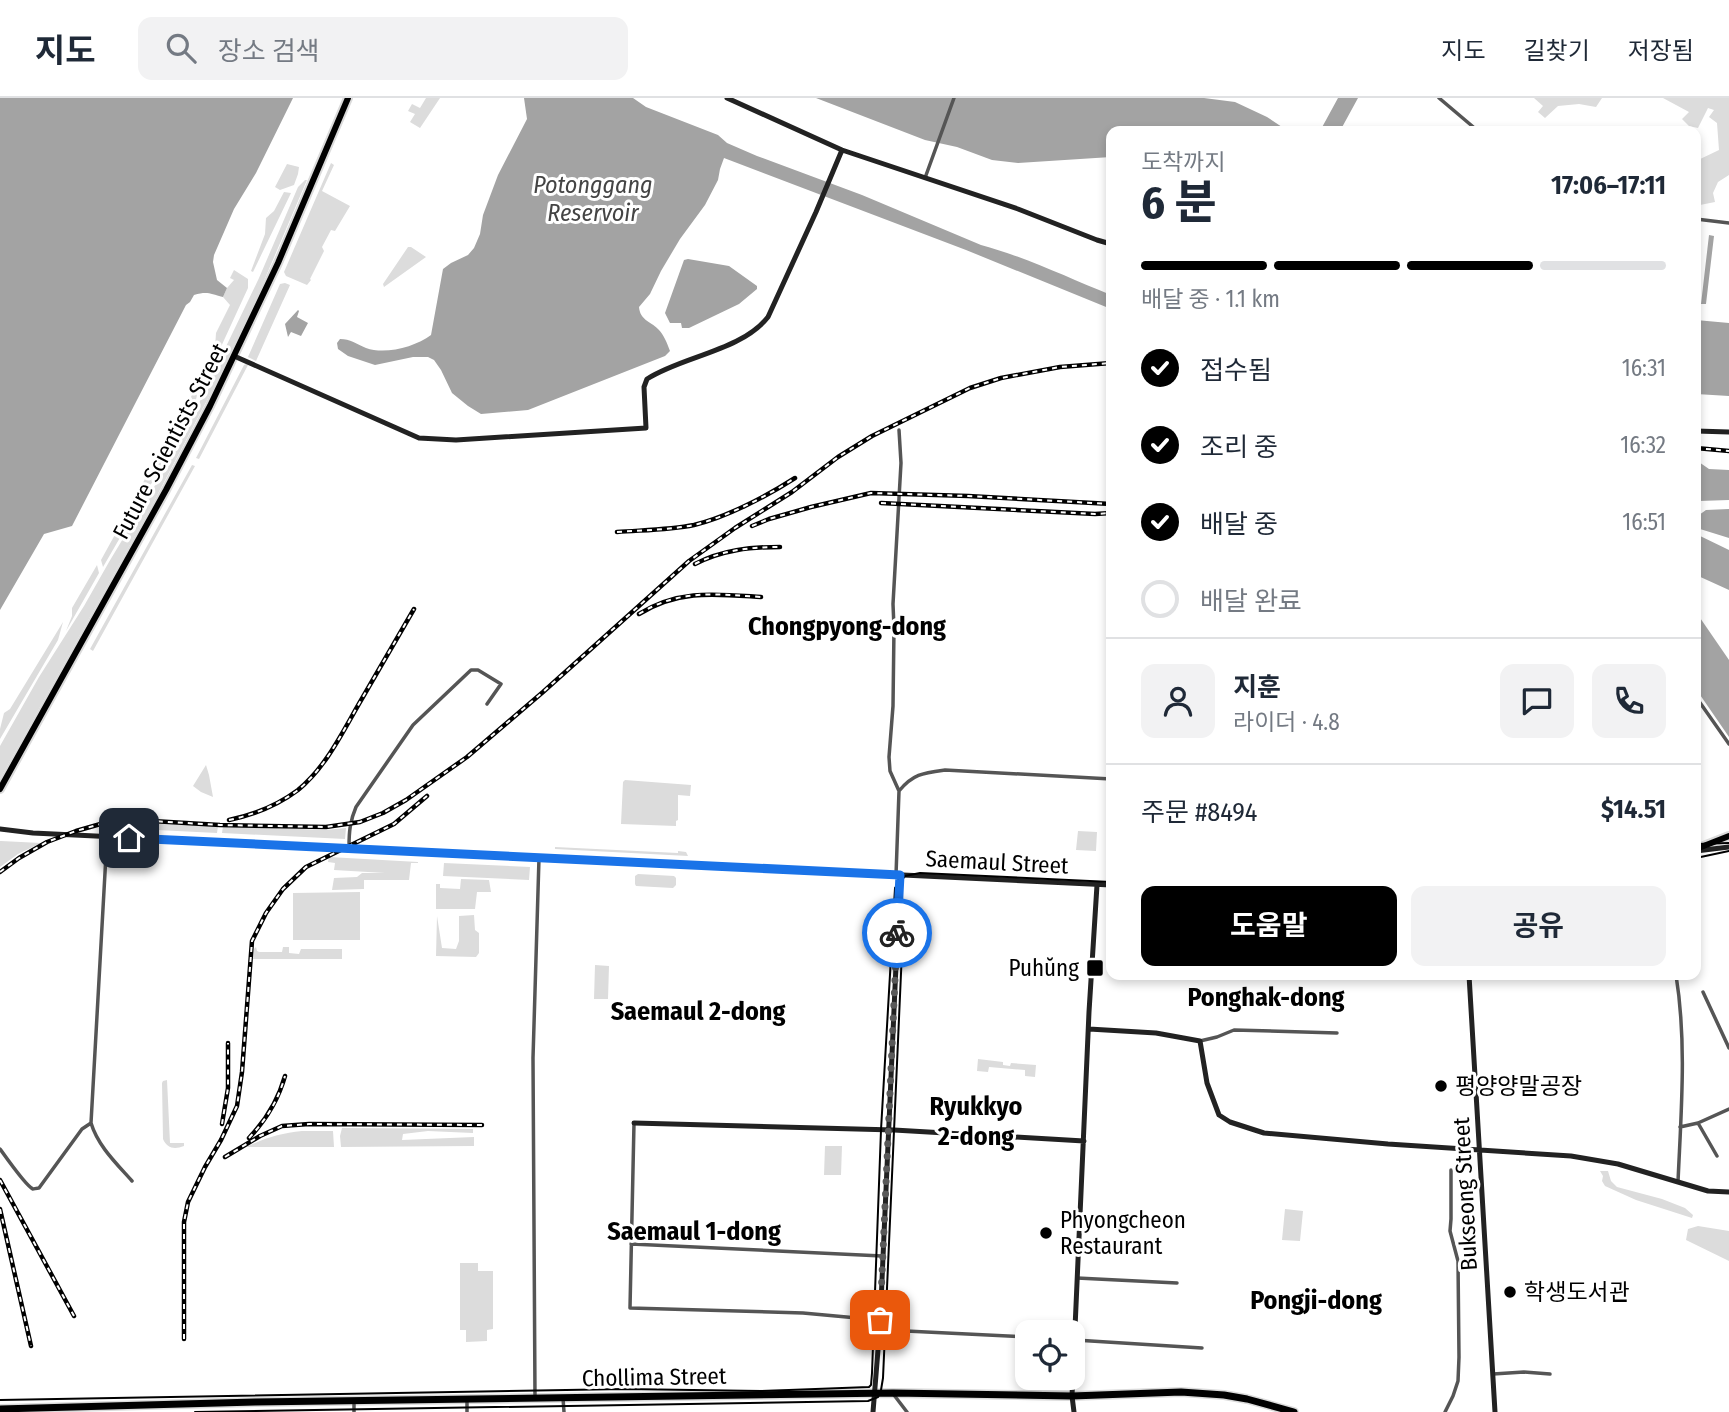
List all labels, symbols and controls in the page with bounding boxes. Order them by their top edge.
search box [138,17,628,80]
icon: search [162,29,200,67]
text: 지도 [35,31,96,71]
text: 장소 검색 [218,36,320,67]
text: 지도 [1441,37,1486,65]
text: 길찾기 [1524,37,1590,65]
text: 저장됨 [1628,37,1694,65]
text: 도착까지 [1141,148,1226,176]
text: 17:06–17:11 [1551,170,1666,201]
water label: Potonggang Reservoir [533,171,653,227]
text: 6 분 [1141,175,1217,230]
text: 배달 중 · 1.1 km [1141,285,1280,313]
street label: Future Scientists Street [106,338,234,544]
icon: check [1141,349,1179,387]
text: 16:31 [1622,354,1666,382]
text: 접수됨 [1200,355,1272,386]
icon: check [1141,426,1179,464]
text: 16:32 [1620,431,1666,459]
text: 조리 중 [1200,432,1278,463]
icon: check [1141,503,1179,541]
text: 16:51 [1622,508,1666,536]
text: 배달 중 [1200,509,1278,540]
text: 배달 완료 [1200,586,1302,617]
district label: Chongpyong-dong [748,611,946,642]
button: person [1141,664,1215,738]
button: chat [1500,664,1574,738]
button: phone [1592,664,1666,738]
text: 지훈 [1233,672,1281,703]
text: 라이더 · 4.8 [1233,708,1340,736]
text: $14.51 [1601,794,1666,825]
text: 주문 #8494 [1141,797,1257,828]
pin [99,808,159,868]
icon: home [110,819,148,857]
street label: Saemaul Street [925,844,1070,880]
button: 도움말 [1141,886,1397,966]
button: 공유 [1411,886,1666,966]
courier [862,898,932,968]
icon: bike [878,914,916,952]
place label: Puhŭng [1008,954,1079,982]
marker: Puhŭng [1085,958,1105,978]
district label: Ponghak-dong [1187,982,1345,1013]
district label: Saemaul 2-dong [611,996,785,1027]
place label: 평양양말공장 [1455,1072,1582,1100]
marker: 평양양말공장 [1433,1078,1449,1094]
district label: Ryukkyo 2-dong [929,1091,1023,1152]
street label: Bukseong Street [1447,1116,1483,1271]
place label: Phyongcheon Restaurant [1060,1206,1186,1260]
district label: Saemaul 1-dong [607,1216,781,1247]
marker: Phyongcheon Restaurant [1038,1225,1054,1241]
place label: 학생도서관 [1524,1278,1630,1306]
marker: 학생도서관 [1502,1284,1518,1300]
district label: Pongji-dong [1250,1285,1382,1316]
pin [850,1290,910,1350]
icon: bag [861,1301,899,1339]
map controls [1015,1320,1085,1390]
button: locate [1015,1320,1085,1390]
street label: Chollima Street [581,1362,727,1392]

